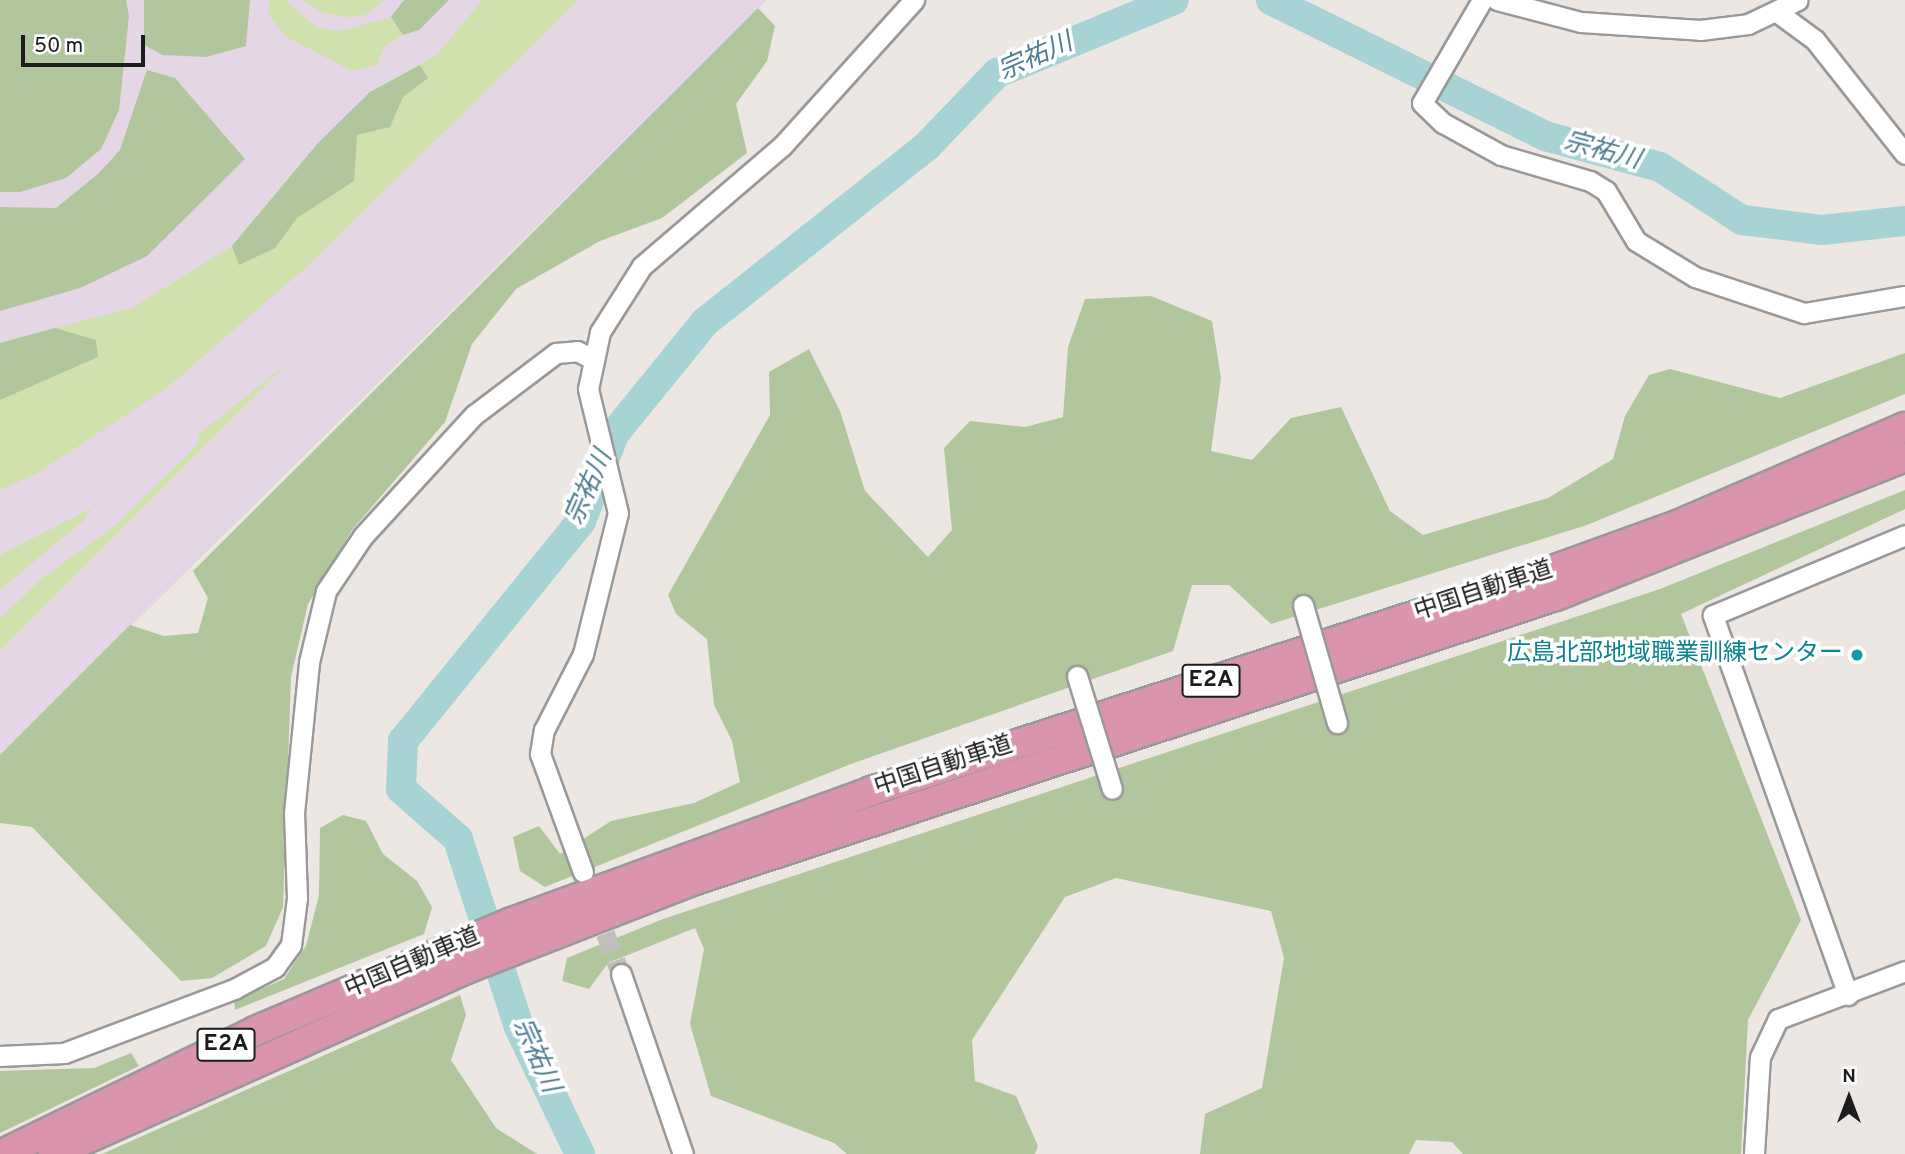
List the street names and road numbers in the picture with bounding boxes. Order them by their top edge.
street label: 中国自動車道 [1411,556,1557,628]
road number: E2A [1181,662,1241,701]
street label: 中国自動車道 [871,731,1017,803]
street label: 中国自動車道 [341,923,485,1005]
road number: E2A [196,1026,256,1064]

